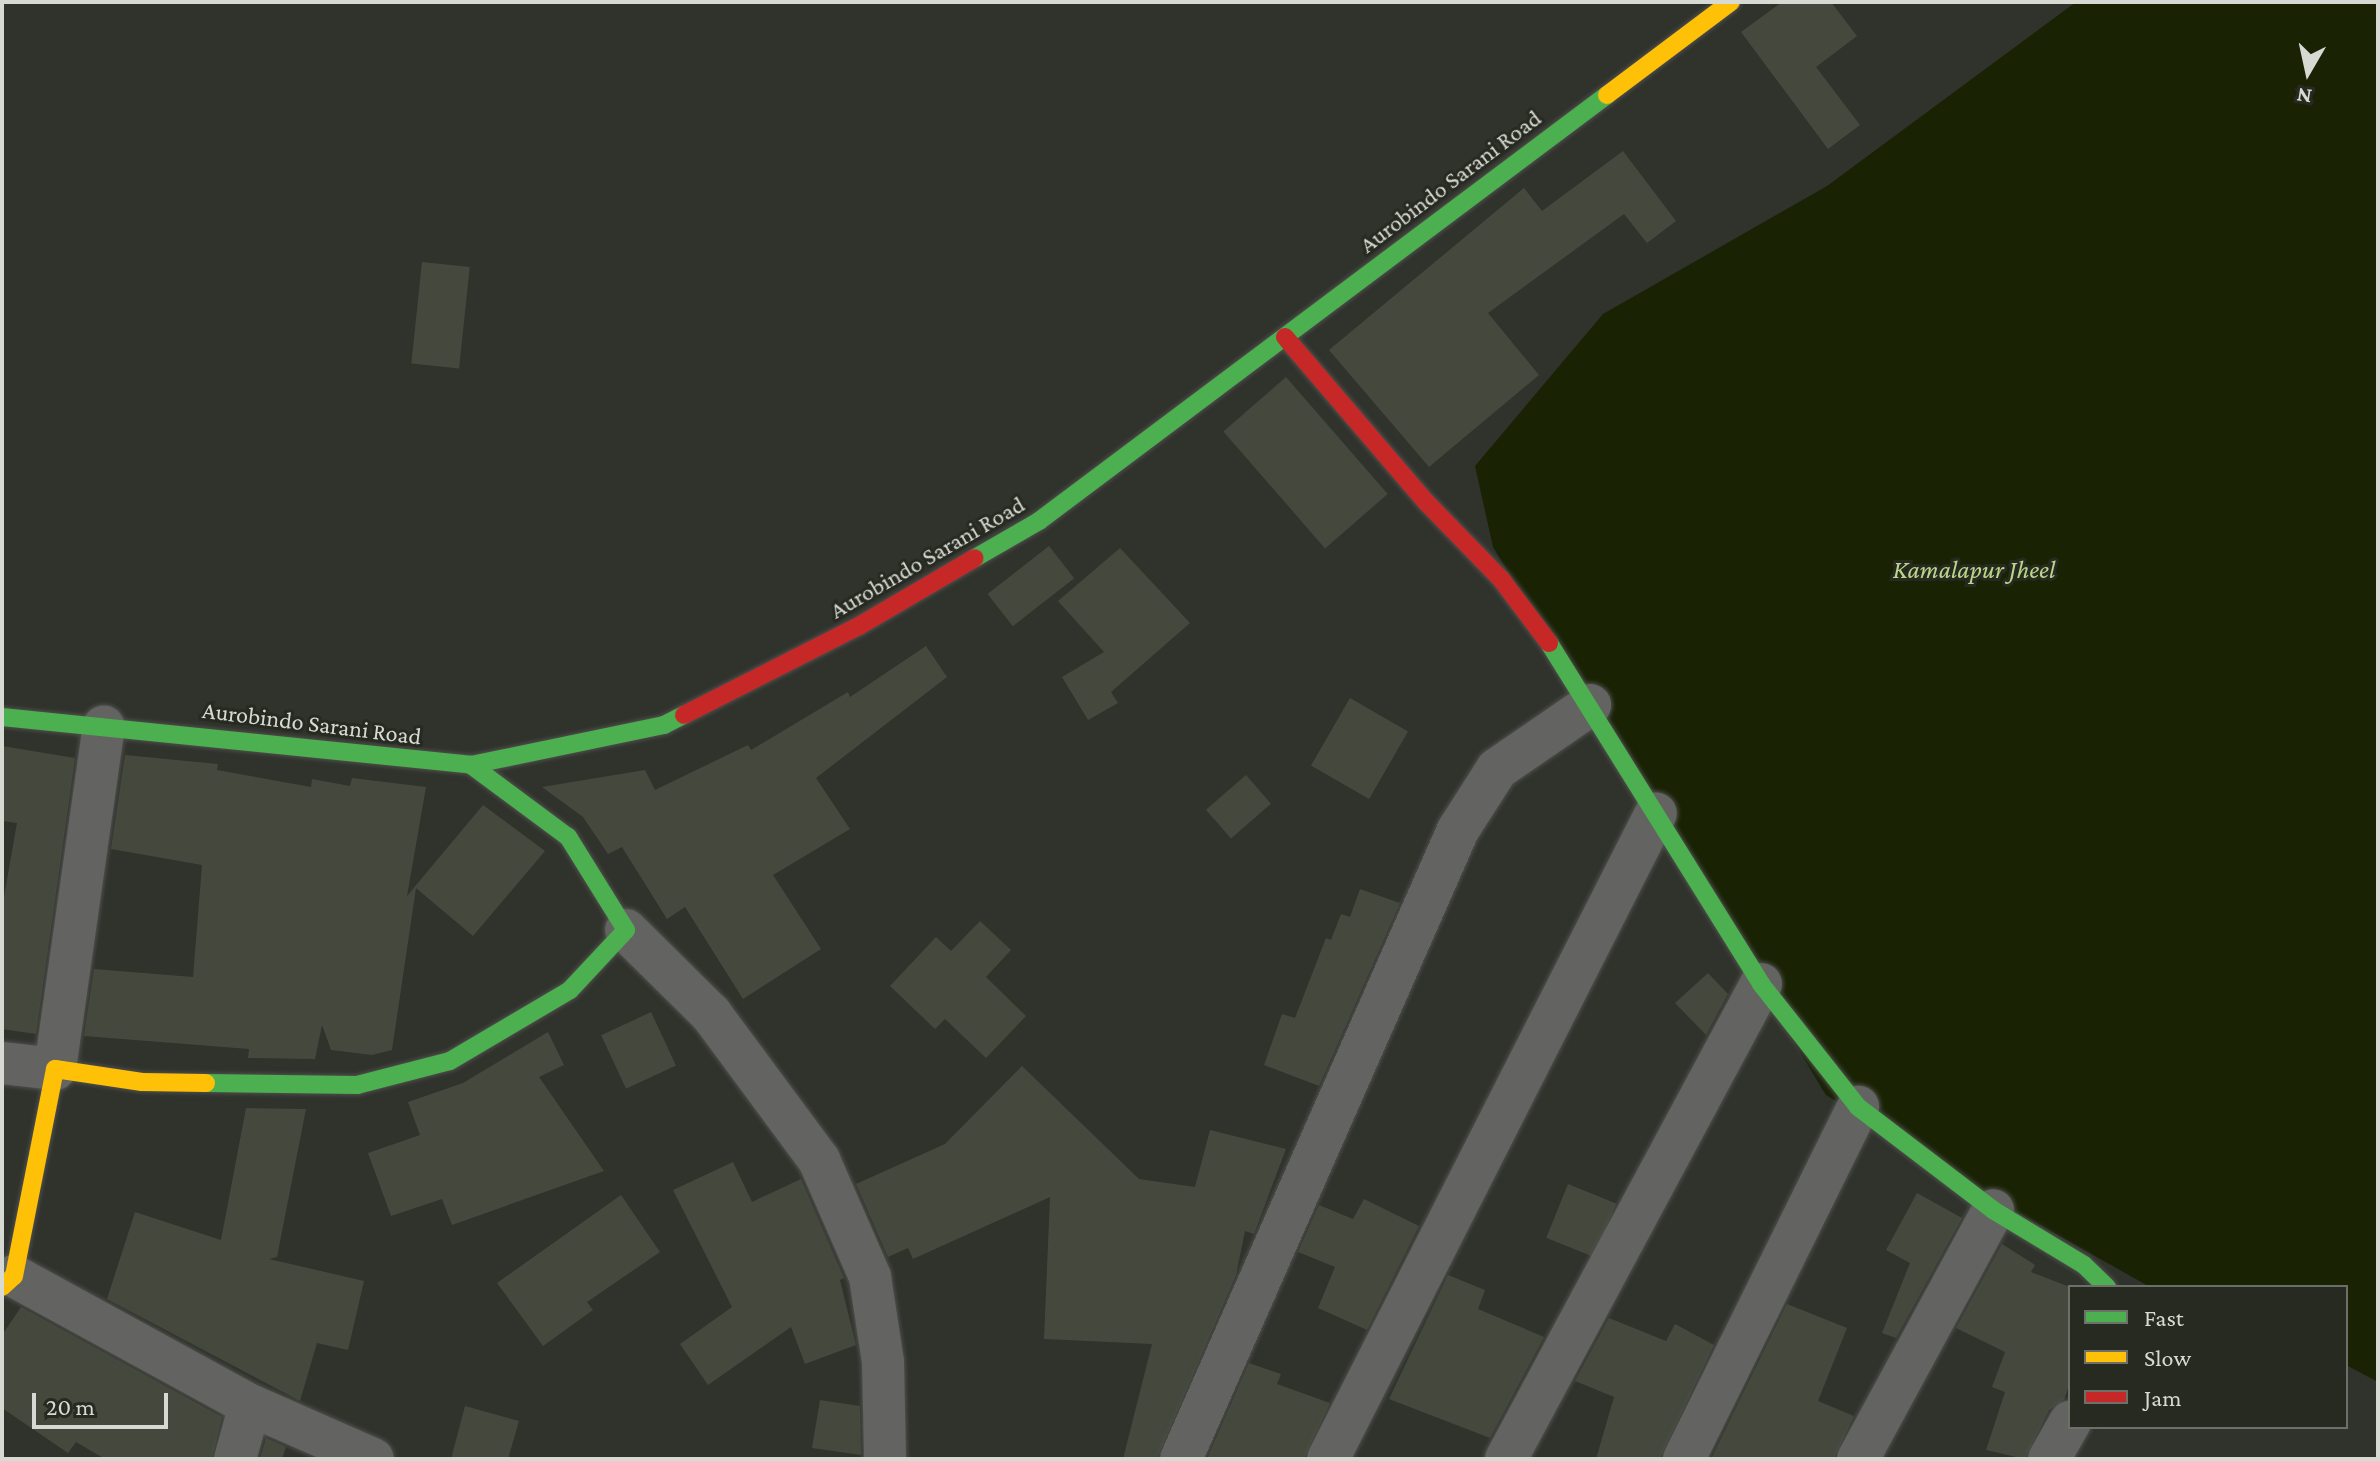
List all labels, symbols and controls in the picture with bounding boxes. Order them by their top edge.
north arrow [2268,32,2348,112]
text: N [2295,83,2314,110]
street label: Aurobindo Sarani Road [1353,103,1547,259]
street label: Aurobindo Sarani Road [824,489,1030,625]
water label: Kamalapur Jheel [1893,554,2055,586]
street label: Aurobindo Sarani Road [201,695,423,751]
legend [2068,1285,2348,1429]
text: Fast [2144,1304,2184,1331]
text: Slow [2144,1344,2191,1371]
scale bar [36,1377,172,1427]
text: Jam [2144,1384,2182,1411]
text: 20 m [46,1393,95,1420]

